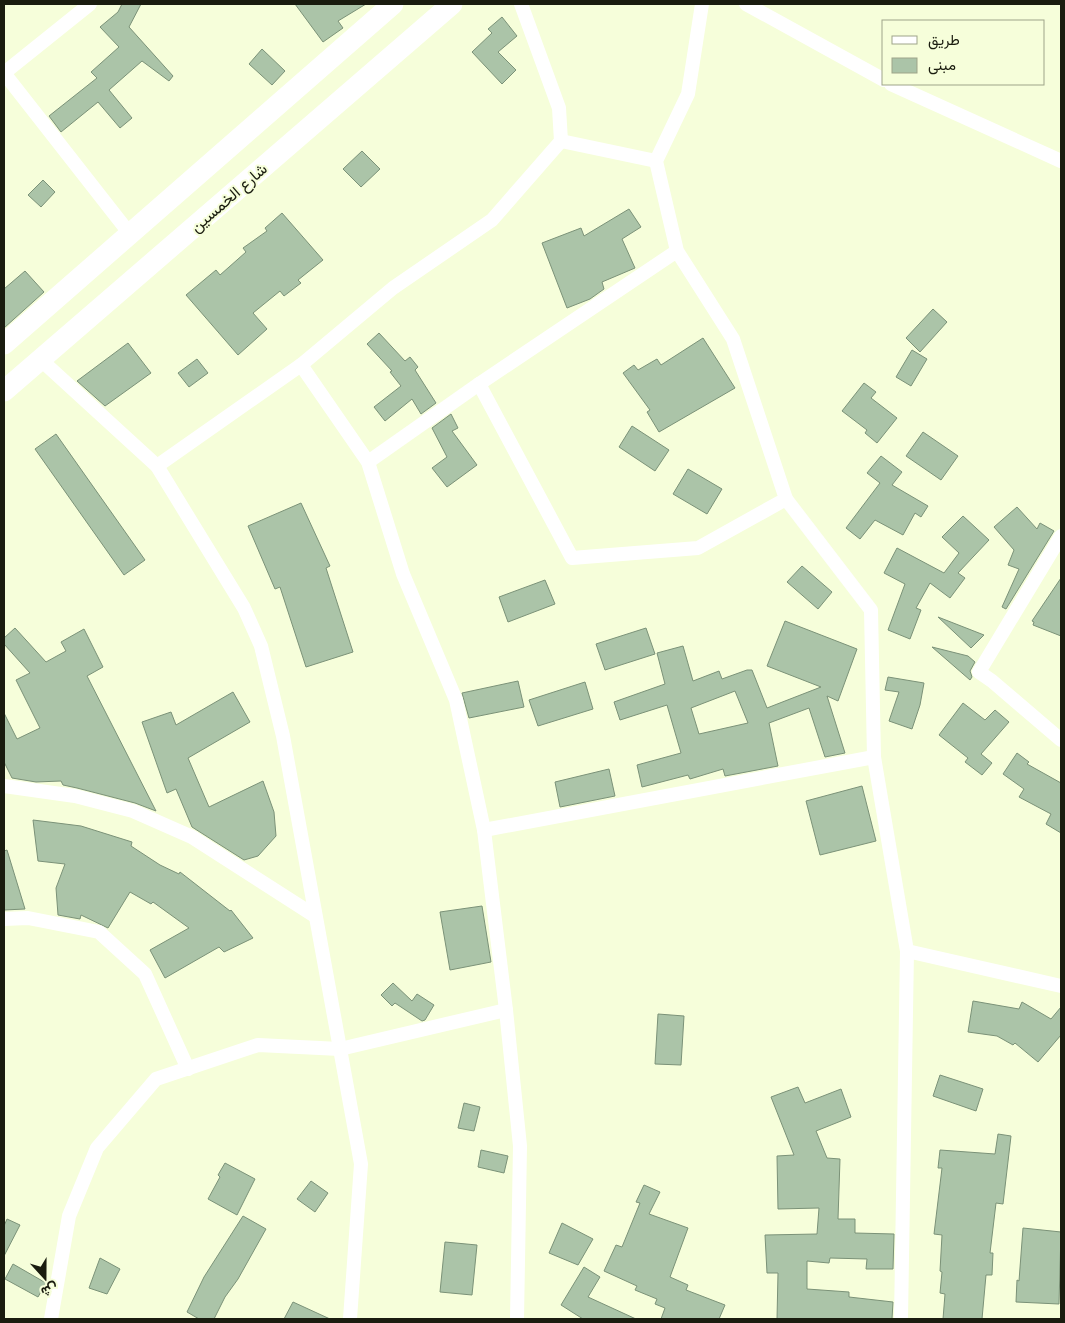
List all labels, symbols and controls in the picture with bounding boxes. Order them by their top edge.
legend [882,20,1045,85]
text: طريق [928,30,960,50]
text: مبنى [928,55,956,75]
street label: شارع الخمسين [186,158,272,238]
north arrow [20,1253,70,1303]
text: ش [38,1279,61,1302]

